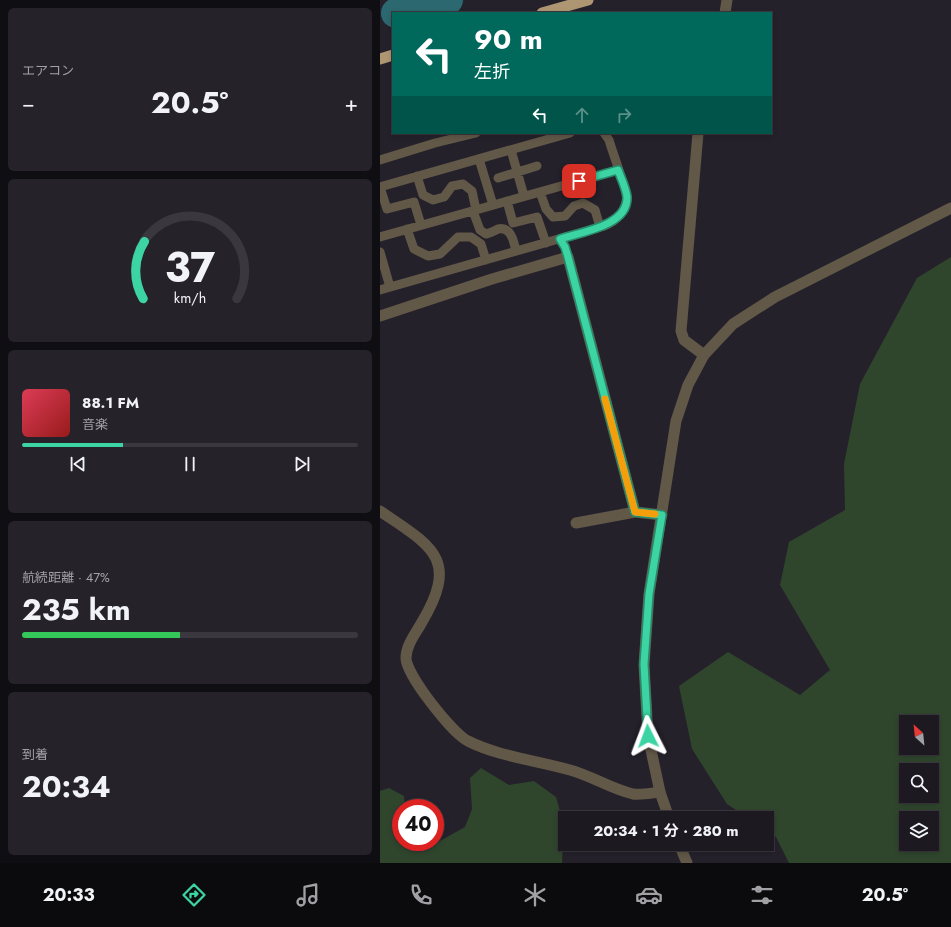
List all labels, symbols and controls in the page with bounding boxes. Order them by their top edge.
text: 90 m [474,19,543,60]
icon: left [408,28,460,80]
text: 左折 [474,59,510,85]
text: エアコン [22,61,74,80]
text: 20.5° [151,81,228,124]
text: − [22,87,35,119]
text: + [344,87,358,119]
icon: left [529,104,551,126]
icon: ahead [571,104,593,126]
icon: right [613,104,635,126]
pin [562,164,596,198]
icon: arrive [568,170,590,192]
text: 37 [165,236,215,297]
text: km/h [174,287,206,307]
text: 88.1 FM [82,392,139,414]
text: 音楽 [82,415,108,434]
icon: previous [67,453,89,475]
icon: pause [179,453,201,475]
icon: next [291,453,313,475]
text: 航続距離 · 47% [22,568,110,587]
text: 235 km [22,588,131,631]
position arrow [627,715,669,757]
north arrow [899,715,939,755]
map controls [899,715,939,851]
text: 到着 [22,745,48,764]
button: search [899,763,939,803]
text: 20:34 [22,765,111,808]
speed limit sign: 40 [392,799,444,851]
button: layers [899,811,939,851]
text: 20:34 · 1 分 · 280 m [593,820,739,842]
icon: directions [180,881,208,909]
icon: music [294,881,322,909]
icon: phone [407,881,435,909]
icon: climate [521,881,549,909]
icon: car [635,881,663,909]
icon: filters [748,881,776,909]
text: 20:33 [43,882,95,908]
text: 20.5° [862,882,908,908]

